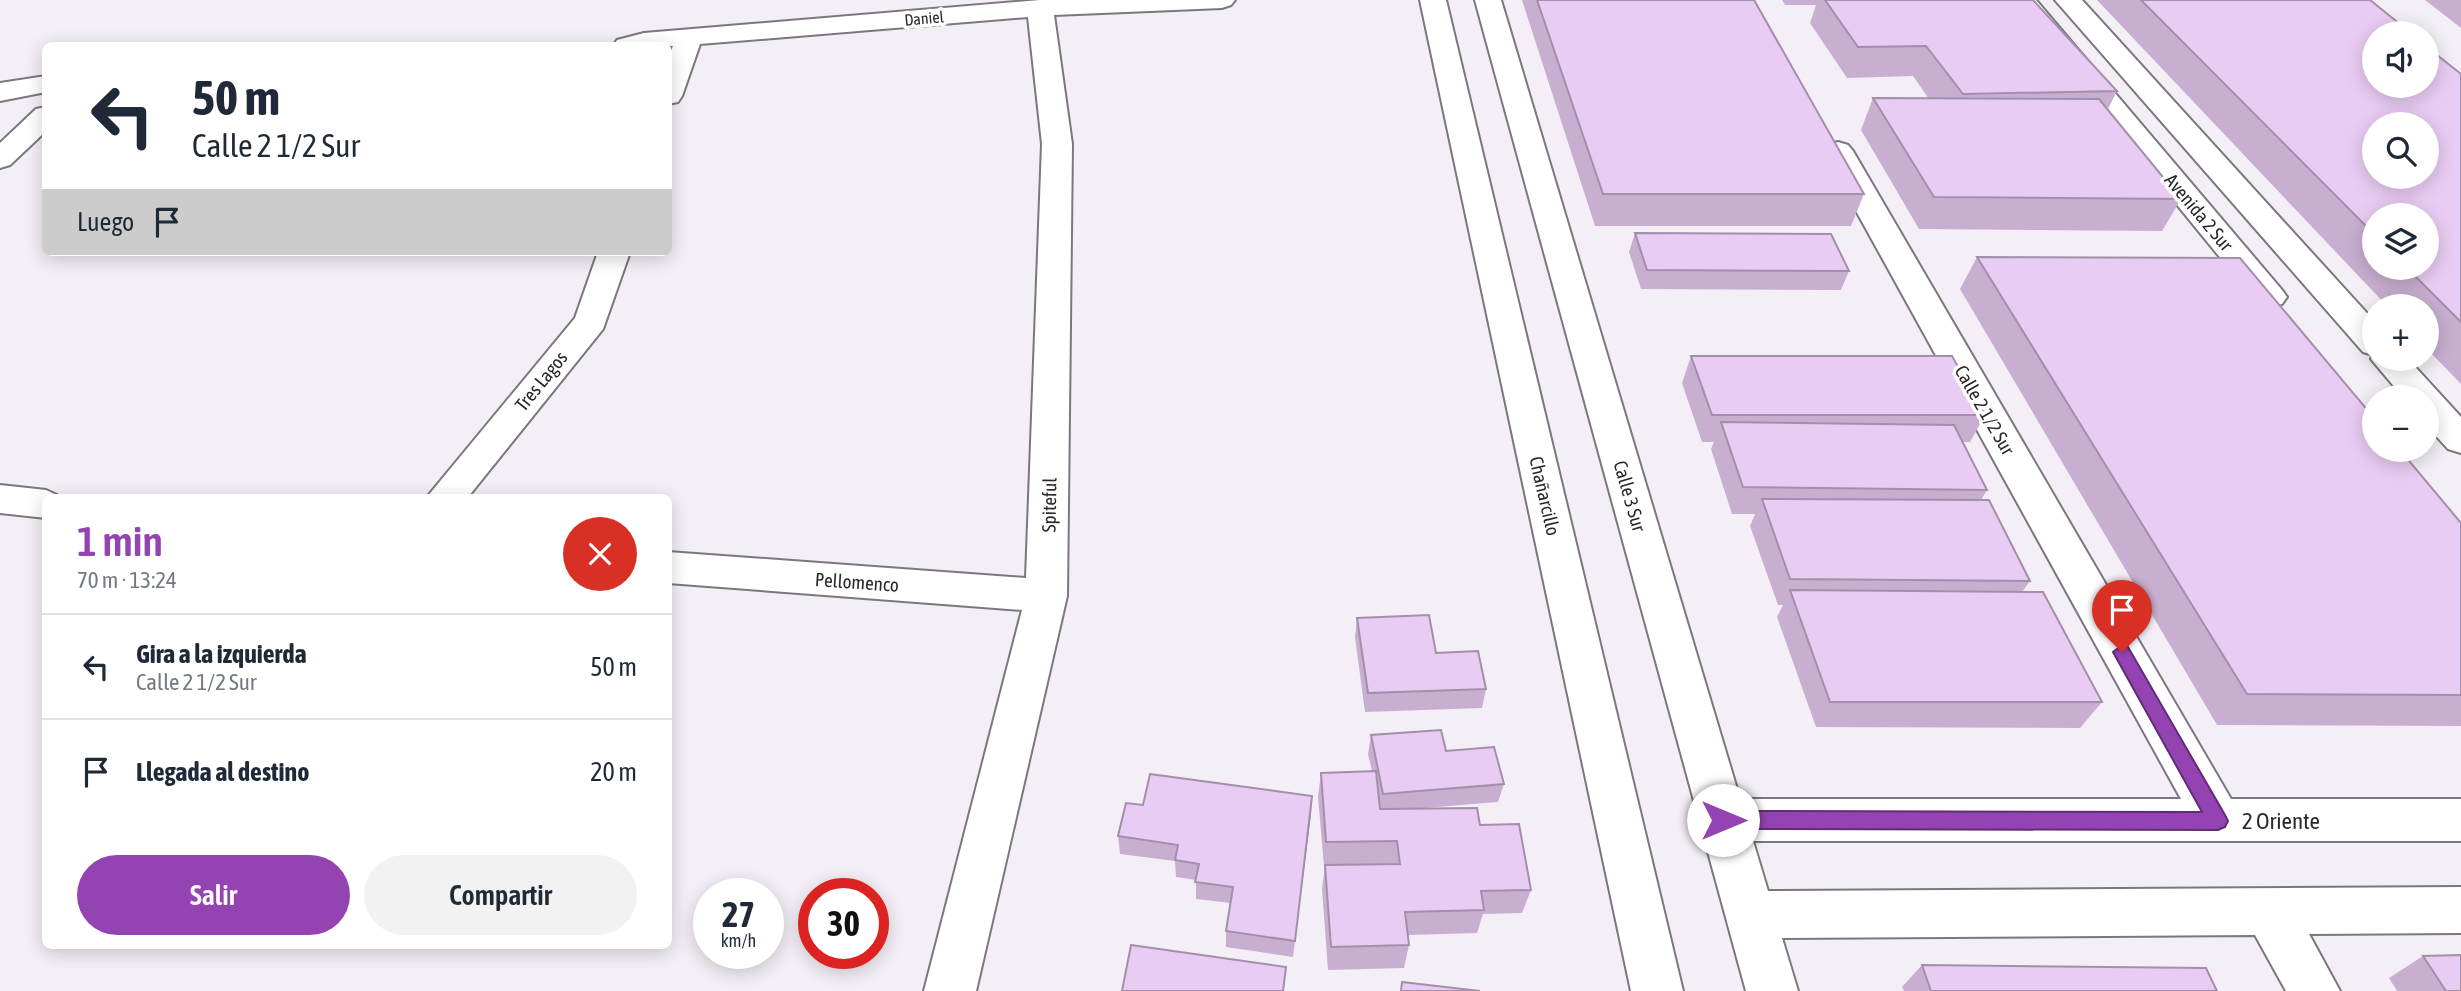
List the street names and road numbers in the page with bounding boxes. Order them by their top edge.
street label: Daniel [904,7,945,29]
street label: Avenida 2 Sur [2160,169,2238,255]
street label: Tres Lagos [510,347,572,415]
street label: Calle 2 1/2 Sur [1951,361,2020,459]
street label: Chañarcillo [1525,454,1565,538]
street label: Calle 3 Sur [1609,458,1651,534]
street label: Spiteful [1038,477,1060,533]
street label: Pellomenco [814,568,900,596]
street label: 2 Oriente [2242,808,2320,834]

